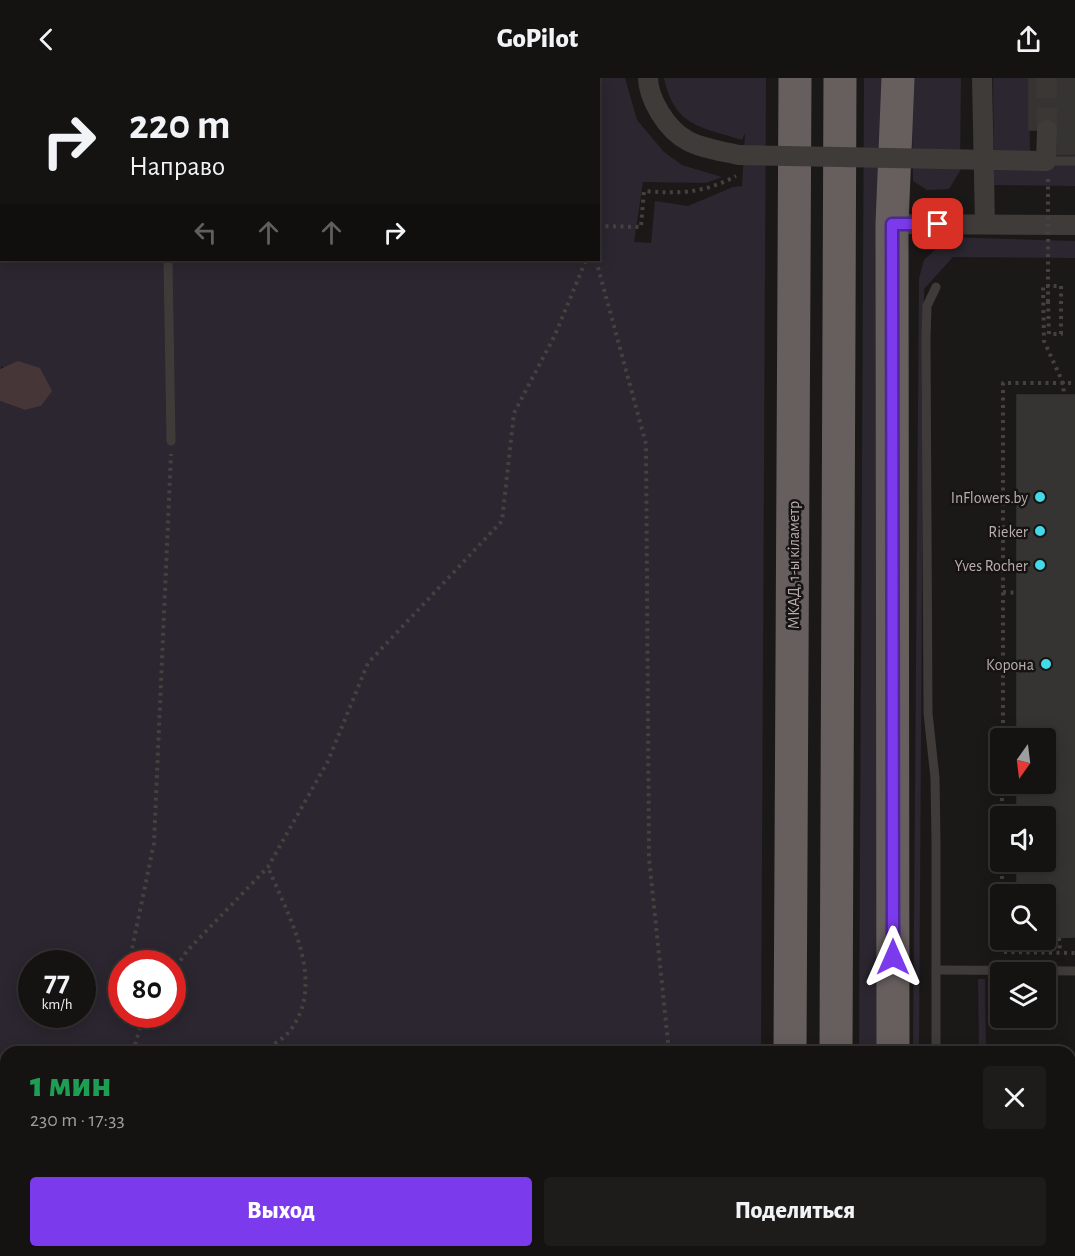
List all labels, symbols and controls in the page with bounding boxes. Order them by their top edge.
icon: back [30,23,63,56]
icon: share [1012,23,1045,56]
text: GoPilot [497,25,578,52]
icon: right [30,102,108,180]
text: 220 m [129,104,231,146]
text: Направо [129,153,225,180]
pin [912,198,963,249]
icon: arrive [921,207,954,240]
icon: left [189,216,222,249]
icon: ahead [252,216,285,249]
icon: ahead [315,216,348,249]
icon: right [378,216,411,249]
place label: InFlowers.by [951,490,1028,507]
marker: InFlowers.by [1033,490,1047,504]
street label: МКАД, 1-ы кіламетр [786,501,802,629]
place label: Rieker [988,524,1029,540]
marker: Rieker [1033,524,1047,538]
place label: Yves Rocher [955,558,1029,574]
marker: Yves Rocher [1033,558,1047,572]
place label: Корона [986,657,1034,673]
marker: Корона [1039,657,1053,671]
north arrow [990,728,1056,794]
map controls [990,728,1056,1028]
button: sound [990,806,1056,872]
button: search [990,884,1056,950]
position arrow [861,925,925,989]
speed limit sign: 80 [108,950,186,1028]
button: layers [990,962,1056,1028]
text: 77 [44,967,70,997]
text: km/h [42,997,72,1012]
button: close [983,1066,1046,1129]
text: 1 мин [30,1067,112,1103]
text: 230 m · 17:33 [30,1110,125,1130]
button: Выход [30,1177,532,1246]
button: Поделиться [544,1177,1046,1246]

